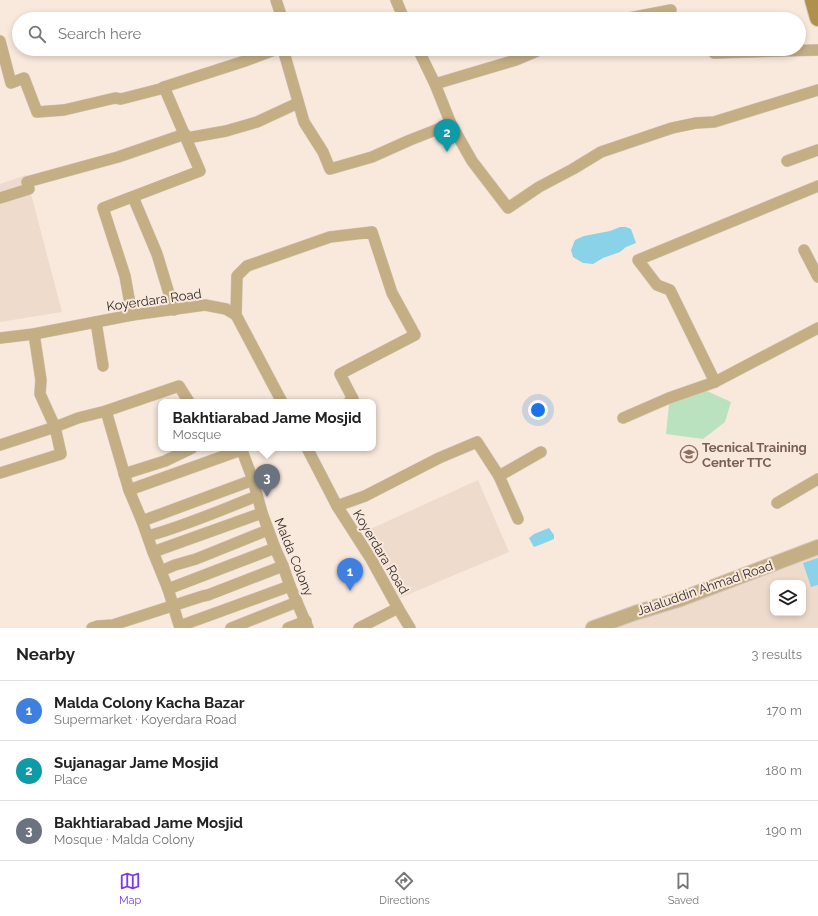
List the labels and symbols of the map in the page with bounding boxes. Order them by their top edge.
pin: 2 [434,119,460,152]
street label: Koyerdara Road [106,286,202,314]
your location [528,400,548,420]
place label: Tecnical Training Center TTC [702,440,807,470]
school or university icon: Tecnical Training Center TTC [679,444,699,464]
pin: 3 [254,464,280,497]
street label: Koyerdara Road [350,507,412,597]
street label: Malda Colony [272,516,316,598]
pin: 1 [337,558,363,591]
street label: Jalaluddin Ahmad Road [635,558,775,618]

